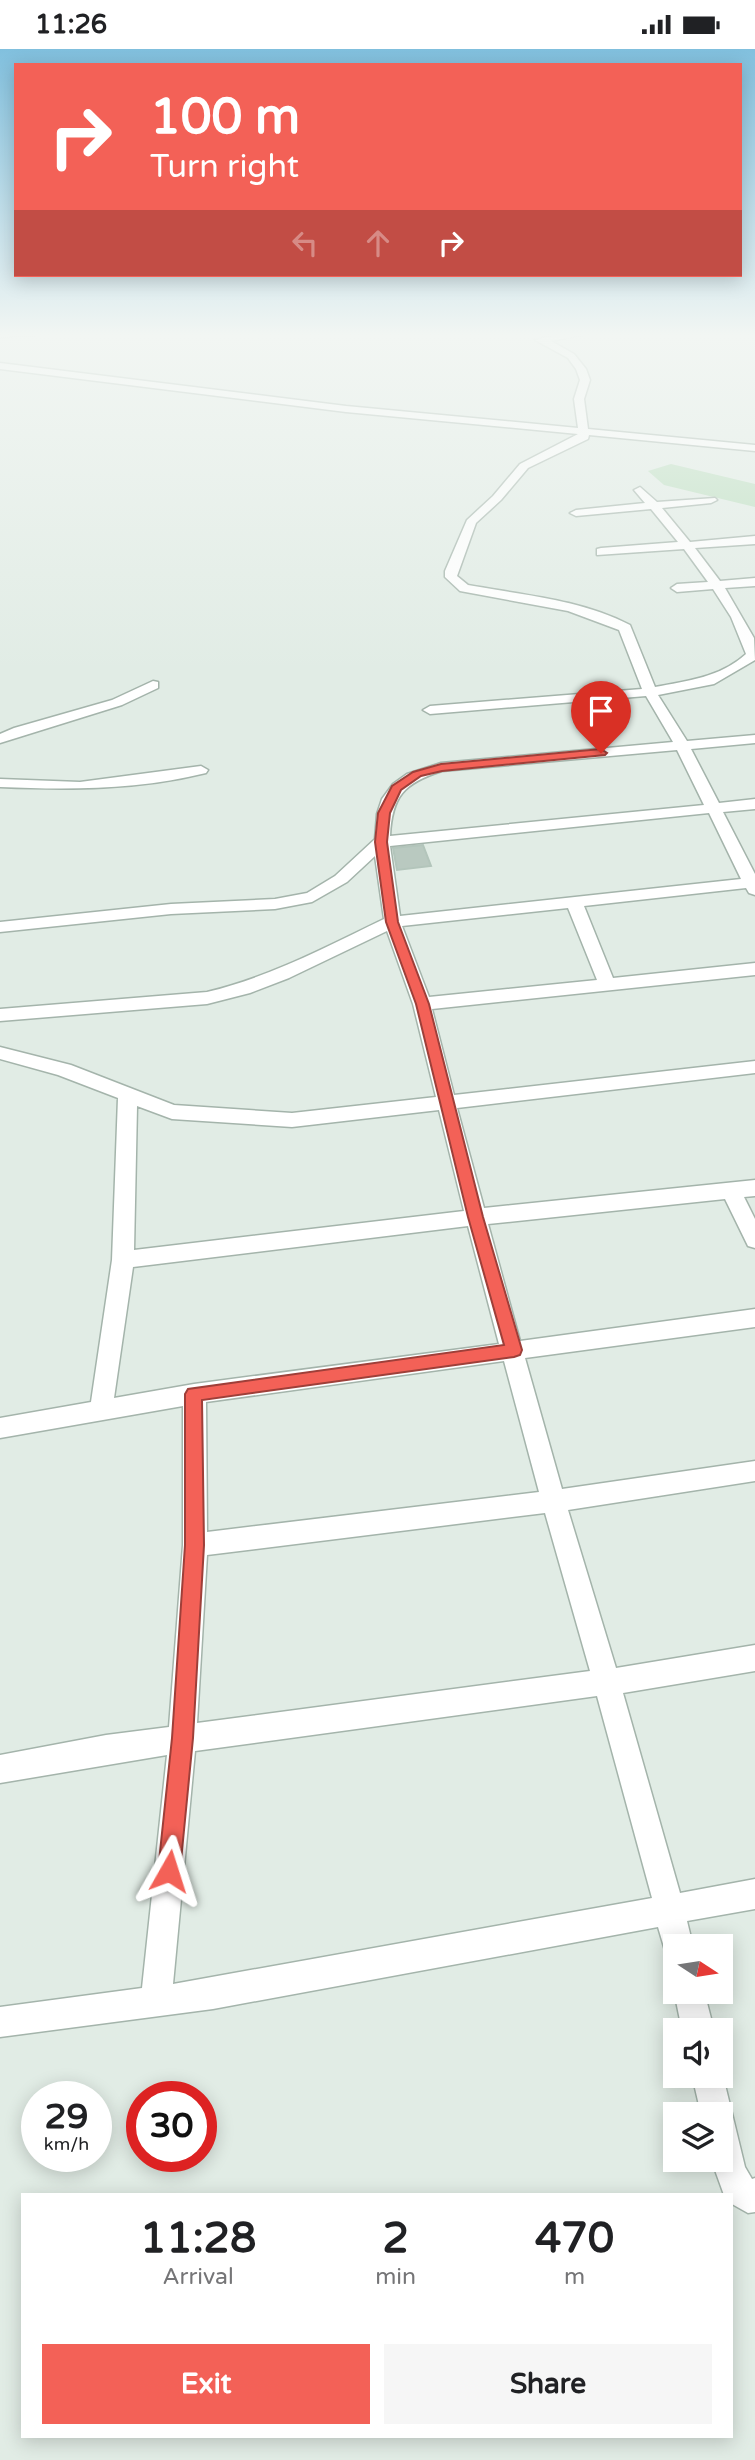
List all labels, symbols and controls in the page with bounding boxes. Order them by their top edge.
text: 11:26 [35,9,107,40]
text: 100 m [150,88,300,147]
icon: right [35,91,126,182]
text: Turn right [150,148,299,186]
icon: left [286,224,324,262]
icon: ahead [359,224,397,262]
icon: right [432,224,470,262]
pin [571,681,631,753]
icon: arrive [582,692,620,730]
position arrow [132,1834,206,1908]
north arrow [663,1934,733,2004]
map controls [663,1934,733,2172]
button: sound [663,2018,733,2088]
speed limit sign: 30 [126,2081,217,2172]
text: 29 [45,2096,88,2138]
button: layers [663,2102,733,2172]
text: km/h [44,2133,89,2155]
text: 11:28 [140,2213,256,2264]
text: 2 [382,2213,409,2264]
text: 470 [535,2213,614,2264]
text: Arrival [163,2263,234,2291]
text: min [375,2263,416,2291]
text: m [564,2263,585,2291]
button: Exit [42,2344,370,2424]
button: Share [384,2344,712,2424]

